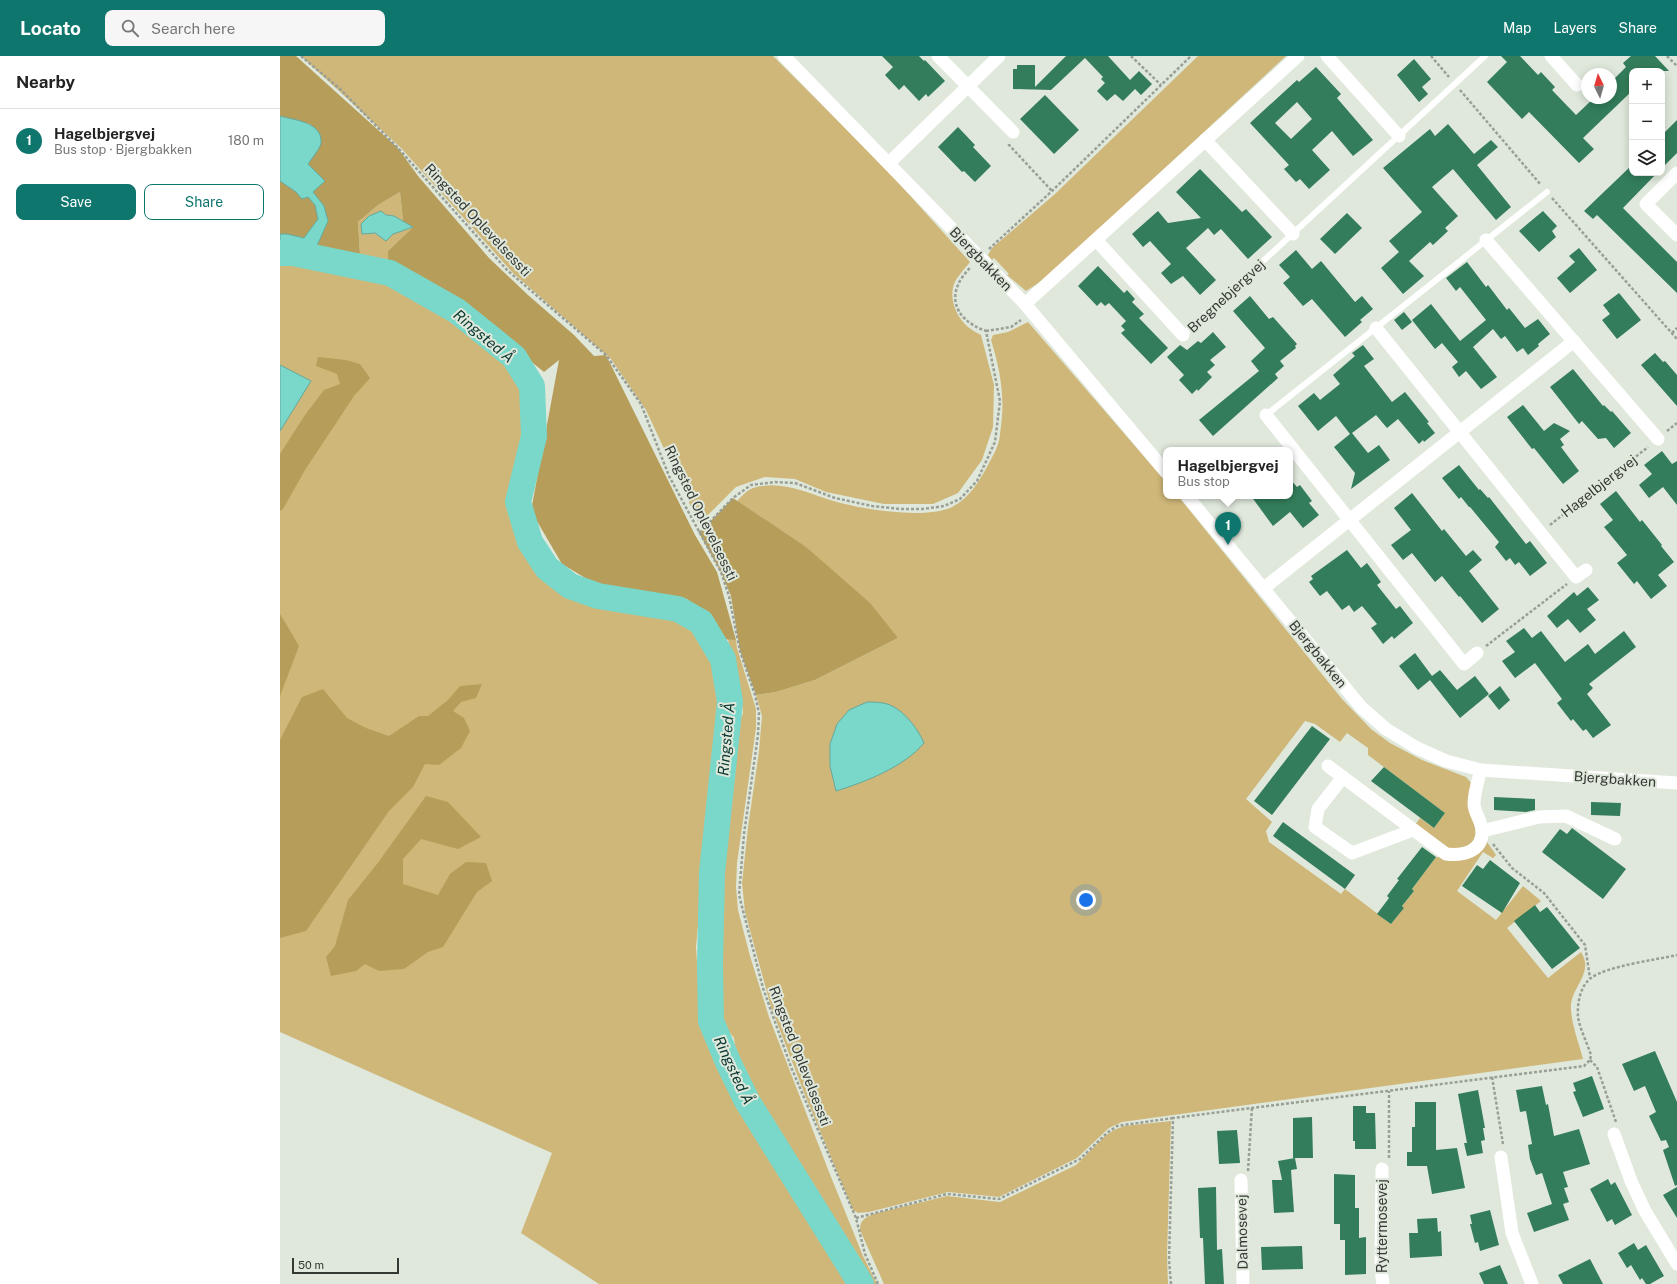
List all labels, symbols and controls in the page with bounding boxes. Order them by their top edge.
search box [105,10,385,46]
text: Locato [20,17,81,39]
icon: search [119,17,141,39]
text: Search here [151,20,235,37]
text: Map [1503,20,1531,36]
text: Layers [1553,20,1597,36]
text: Share [1619,20,1657,36]
north arrow [1581,68,1617,104]
map controls [1629,68,1665,176]
button: + [1629,68,1665,104]
text: Nearby [16,72,75,92]
button: − [1629,104,1665,140]
text: Hagelbjergvej [54,125,155,142]
text: 1 [26,133,32,148]
text: 180 m [228,133,264,148]
button: layers [1629,140,1665,176]
text: Bus stop · Bjergbakken [54,142,192,157]
street label: Ringsted Oplevelsessti [422,160,534,280]
button: Save [16,184,136,220]
button: Share [144,184,264,220]
street label: Bjergbakken [947,224,1015,294]
street label: Bregnebjergvej [1184,256,1268,336]
water label: Ringsted Å [450,305,518,366]
street label: Ringsted Oplevelsessti [661,443,741,583]
popup [1163,447,1293,499]
street label: Hagelbjergvej [1558,452,1640,520]
text: Hagelbjergvej [1177,457,1279,474]
text: Bus stop [1177,474,1230,489]
pin: 1 [1215,512,1241,545]
street label: Bjergbakken [1286,617,1350,691]
water label: Ringsted Å [713,701,738,776]
street label: Bjergbakken [1573,768,1657,790]
your location [1076,890,1096,910]
street label: Ringsted Oplevelsessti [766,984,834,1128]
water label: Ringsted Å [711,1033,758,1107]
street label: Ryttermosevej [1374,1179,1390,1273]
street label: Dalmosevej [1233,1194,1251,1270]
scale bar [292,1256,399,1275]
text: 50 m [298,1259,324,1271]

